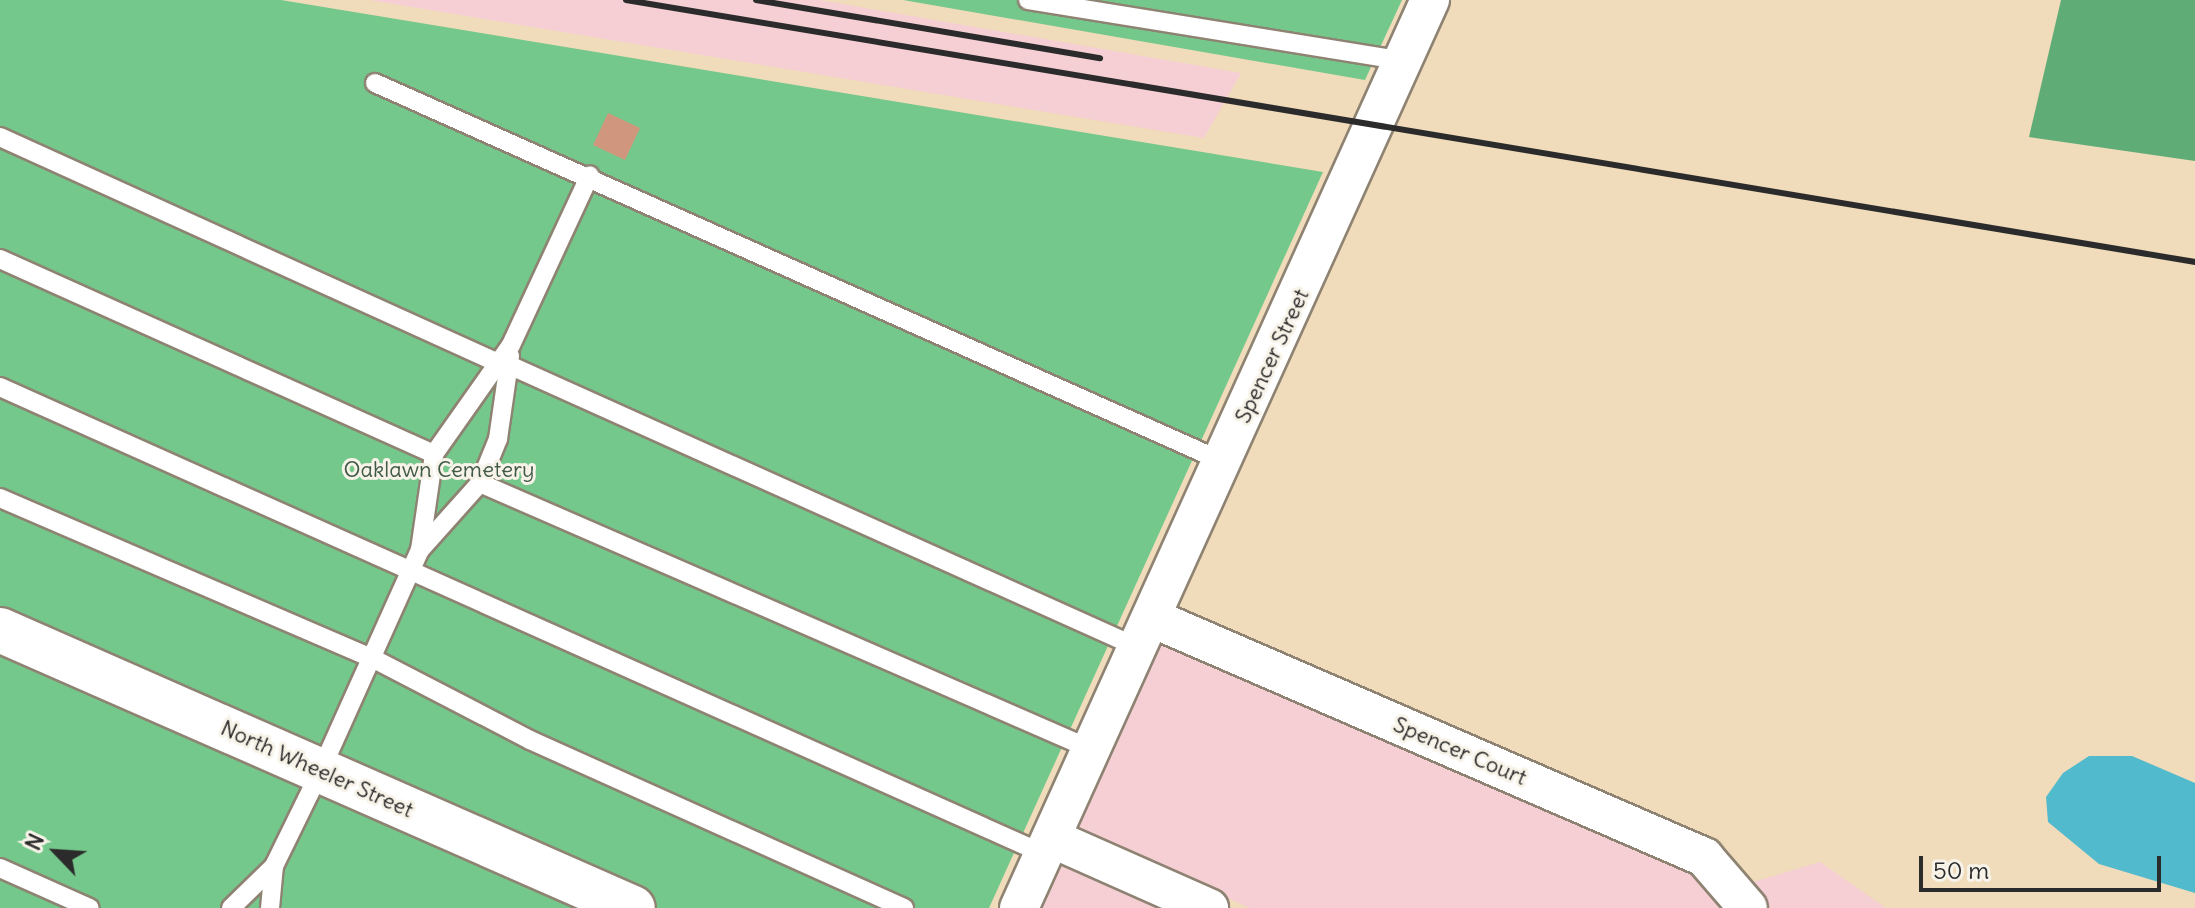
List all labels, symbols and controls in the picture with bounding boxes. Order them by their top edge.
street label: Spencer Street [1229,285,1315,427]
park label: Oaklawn Cemetery [344,457,534,483]
street label: Spencer Court [1389,711,1531,791]
street label: North Wheeler Street [217,715,417,823]
north arrow [16,812,96,892]
text: N [18,829,50,855]
scale bar [1923,840,2165,890]
text: 50 m [1933,855,1989,885]

